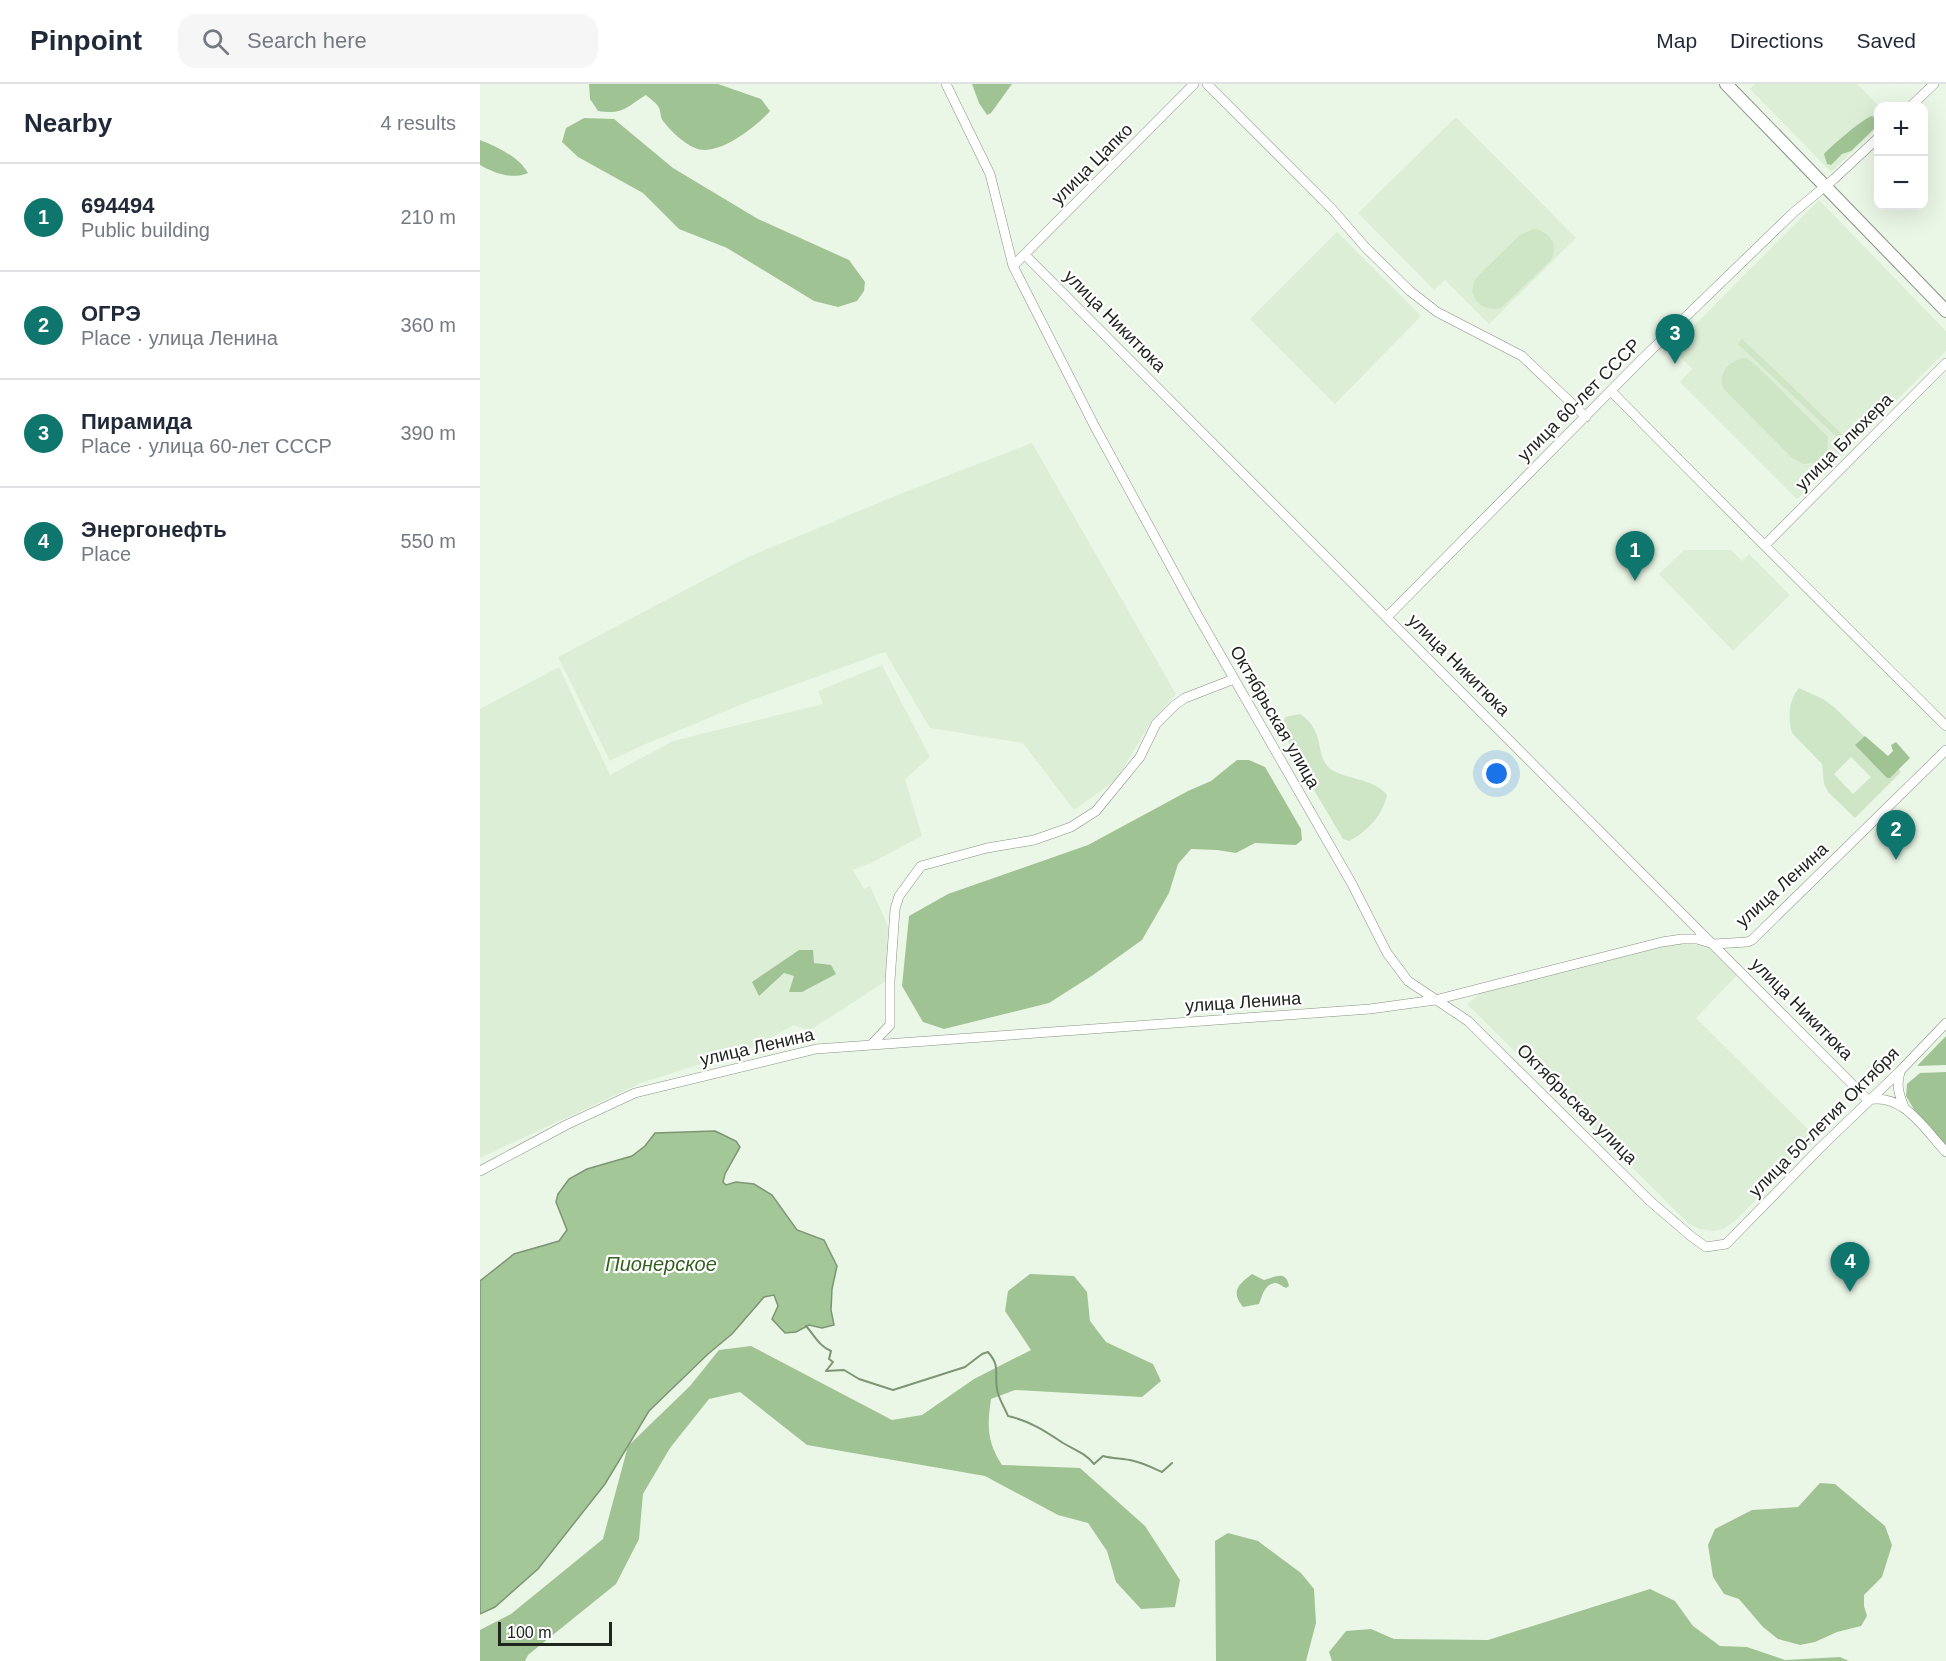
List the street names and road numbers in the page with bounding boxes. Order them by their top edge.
street label: улица Цапко [1047,119,1137,209]
street label: улица Никитюка [1060,266,1171,377]
street label: улица 60-лет СССР [1514,335,1644,465]
street label: улица Блюхера [1791,389,1897,495]
street label: улица Никитюка [1404,610,1515,721]
street label: Октябрьская улица [1226,642,1324,793]
street label: улица Ленина [1732,838,1833,931]
street label: улица Никитюка [1747,954,1858,1065]
street label: улица Ленина [1184,988,1303,1016]
street label: улица Ленина [698,1024,817,1070]
street label: Октябрьская улица [1513,1040,1642,1169]
street label: улица 50-летия Октября [1745,1043,1903,1201]

